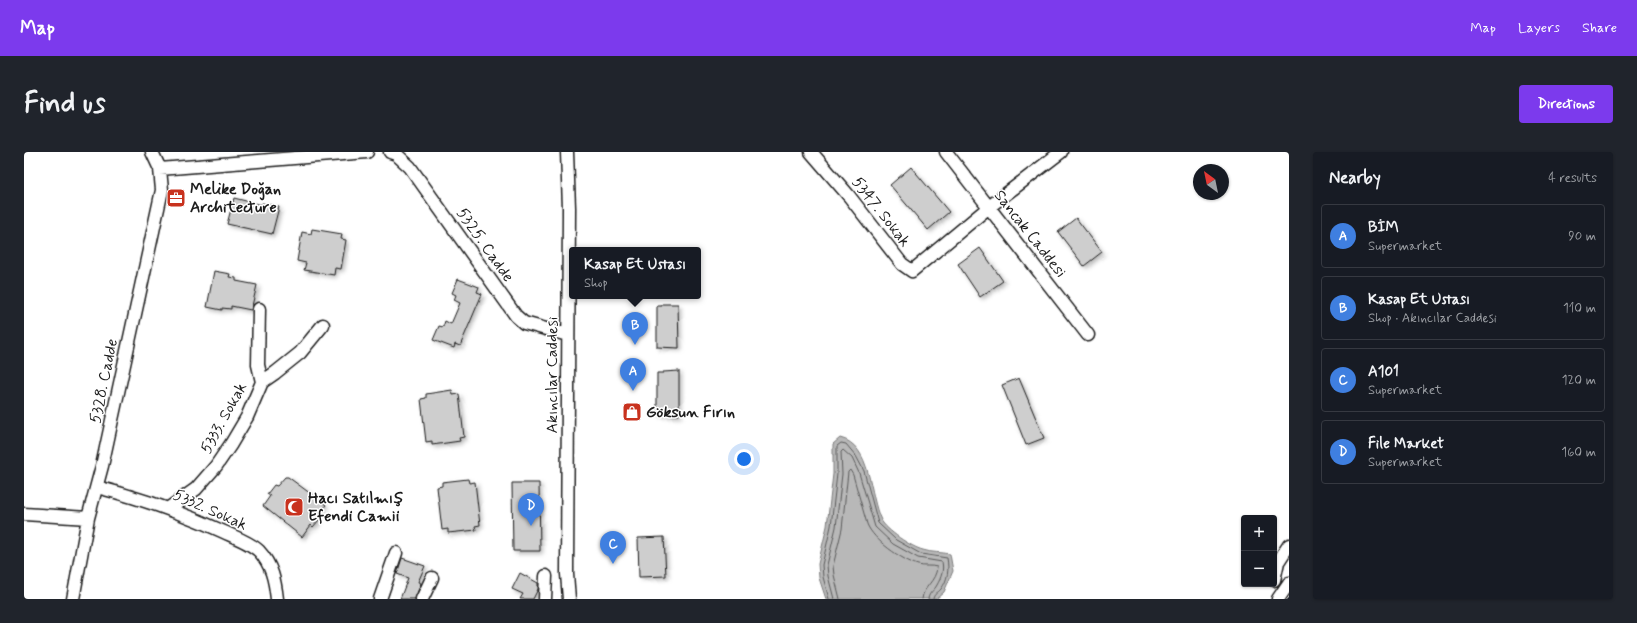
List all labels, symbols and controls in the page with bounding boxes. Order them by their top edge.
text: Map [20,16,55,41]
text: Map [1470,19,1496,37]
text: Layers [1518,19,1560,37]
text: Share [1582,19,1617,37]
button: Directions [1519,85,1613,123]
text: Find us [24,86,105,123]
north arrow [1193,164,1229,200]
text: Nearby [1329,167,1381,189]
text: 4 results [1548,170,1597,187]
street label: 5347. Sokak [847,173,915,251]
place label: Melike Doğan Architecture [190,179,281,218]
street label: Sancak Caddesi [989,186,1071,282]
office icon: Melike Doğan Architecture [165,187,187,209]
street label: 5325. Cadde [452,204,518,286]
text: BİM [1368,218,1399,238]
text: A [1339,228,1347,245]
text: 90 m [1568,228,1596,245]
text: Supermarket [1368,238,1442,255]
popup [569,247,701,299]
text: Kasap Et Ustası [584,255,686,275]
text: Shop [584,275,608,292]
text: Kasap Et Ustası [1368,290,1470,310]
text: B [1339,300,1347,317]
text: 110 m [1563,300,1596,317]
text: Shop · Akıncılar Caddesi [1368,310,1497,327]
pin: B [622,312,648,345]
street label: Akıncılar Caddesi [542,316,563,433]
street label: 5328. Cadde [85,337,123,425]
pin: A [620,358,646,391]
text: A101 [1368,362,1399,382]
text: C [1338,372,1348,389]
text: 120 m [1562,372,1596,389]
street label: 5333. Sokak [196,379,252,457]
text: Supermarket [1368,382,1442,399]
shop icon: Göksun Fırın [621,401,643,423]
place label: Göksun Fırın [646,402,735,423]
text: File Market [1368,434,1444,454]
text: D [1339,444,1347,461]
text: 160 m [1561,444,1596,461]
your location [734,449,754,469]
text: Supermarket [1368,454,1442,471]
street label: 5332. Sokak [170,484,250,536]
place label: Hacı Satılmış Efendi Camii [308,488,403,527]
pin: D [518,493,544,526]
mosque icon: Hacı Satılmış Efendi Camii [283,496,305,518]
map controls [1241,515,1277,587]
button: + [1241,515,1277,551]
pin: C [600,531,626,564]
button: − [1241,551,1277,587]

